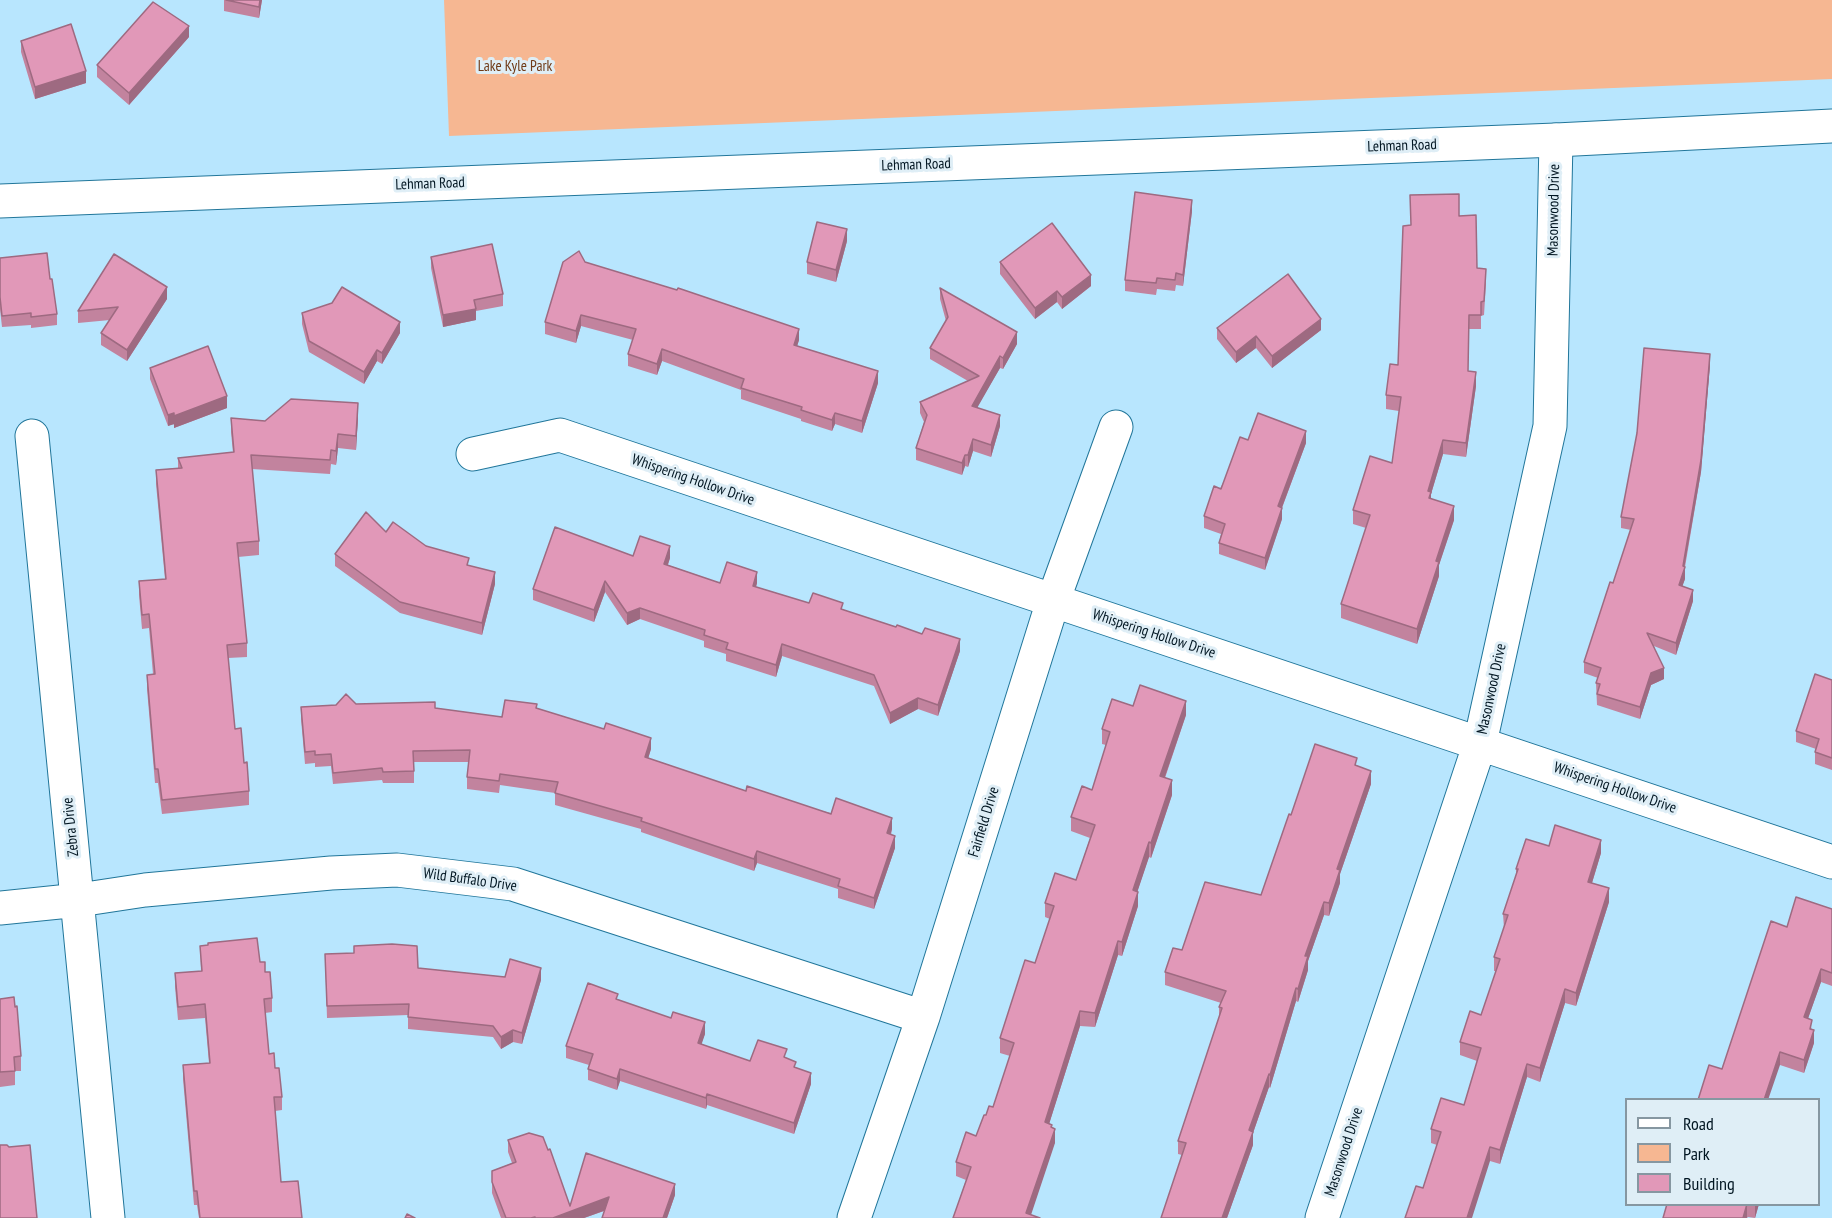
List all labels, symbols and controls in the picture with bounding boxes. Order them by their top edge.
park label: Lake Kyle Park [478,58,552,76]
street label: Lehman Road [1367,136,1437,156]
street label: Lehman Road [881,155,951,175]
street label: Masonwood Drive [1544,164,1564,256]
street label: Lehman Road [395,174,465,194]
street label: Whispering Hollow Drive [629,451,757,509]
street label: Whispering Hollow Drive [1090,606,1218,662]
street label: Masonwood Drive [1474,642,1510,736]
street label: Whispering Hollow Drive [1551,759,1679,817]
street label: Fairfield Drive [965,785,1003,859]
street label: Zebra Drive [59,797,83,857]
street label: Wild Buffalo Drive [422,865,518,895]
legend [1625,1098,1820,1206]
street label: Masonwood Drive [1321,1105,1367,1199]
text: Road [1683,1112,1714,1135]
text: Park [1683,1142,1710,1165]
text: Building [1683,1172,1735,1195]

